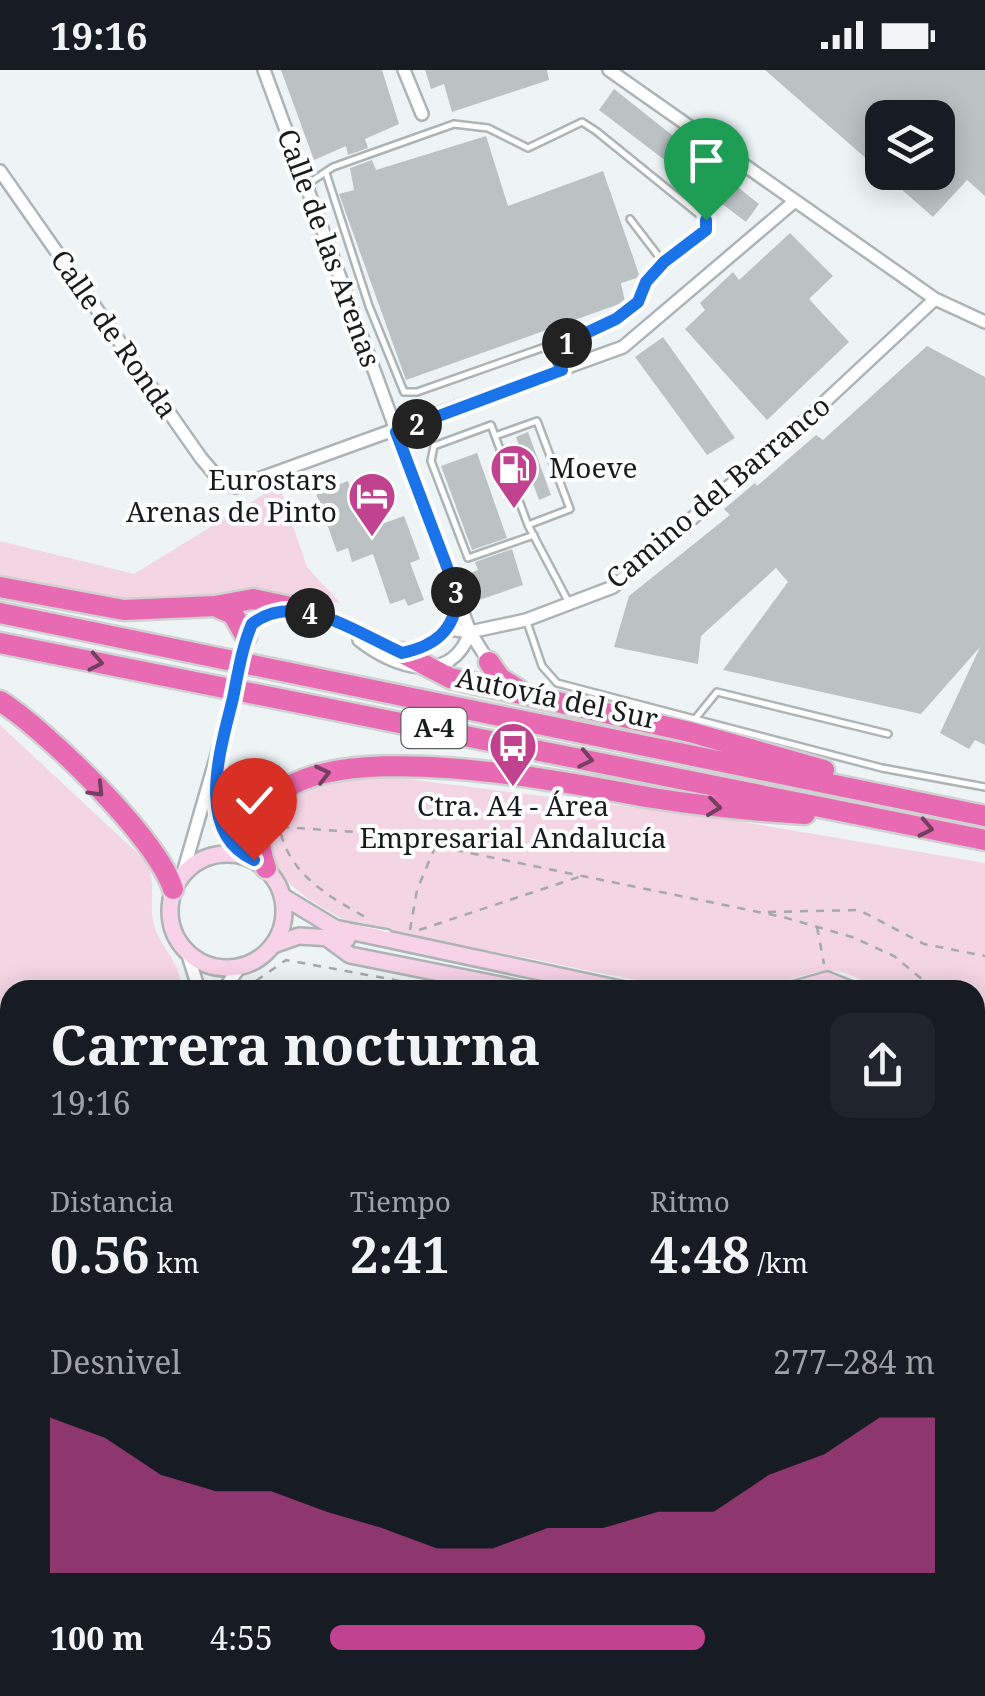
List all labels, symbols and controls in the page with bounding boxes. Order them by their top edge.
text: 19:16 [50,9,147,61]
map controls [865,100,955,190]
button: layers [865,100,955,190]
pin [664,118,749,221]
street label: Calle de las Arenas [269,123,391,372]
icon: arrive [679,133,734,188]
street label: Calle de Ronda [43,242,187,425]
pin: 1 [542,318,592,368]
text: 1 [559,324,575,362]
street label: Camino del Barranco [597,386,837,596]
pin: 2 [392,399,442,449]
text: 2 [409,405,425,443]
fuel station icon: Moeve [488,442,540,510]
place label: Moeve [549,448,638,486]
place label: Eurostars Arenas de Pinto [126,460,337,530]
hotel icon: Eurostars Arenas de Pinto [346,470,398,538]
pin: 3 [431,567,481,617]
text: 3 [448,573,464,611]
pin: 4 [285,588,335,638]
text: 4 [302,594,318,632]
one-way arrow [87,650,104,671]
street label: Autovía del Sur [453,657,662,737]
road number: A-4 [402,708,466,748]
bus stop icon: Ctra. A4 - Área Empresarial Andalucía [487,720,539,788]
one-way arrow [577,748,594,769]
pin [212,758,297,861]
one-way arrow [314,765,331,786]
icon: check [227,773,282,828]
one-way arrow [85,779,103,797]
place label: Ctra. A4 - Área Empresarial Andalucía [359,786,667,856]
one-way arrow [707,796,723,817]
one-way arrow [917,817,934,838]
text: Carrera nocturna [50,1006,541,1081]
button: share [830,1013,935,1118]
text: 19:16 [50,1081,131,1124]
text: Distancia [50,1182,174,1220]
text: Tiempo [350,1182,451,1220]
text: Ritmo [650,1182,730,1220]
text: 0.56 [50,1220,149,1288]
text: 2:41 [350,1220,450,1288]
text: 4:48 [650,1220,750,1288]
text: km [149,1243,200,1281]
text: /km [750,1243,808,1281]
text: Desnivel [50,1340,181,1383]
text: 277–284 m [773,1340,935,1383]
text: 100 m [50,1616,144,1659]
text: 4:55 [210,1616,273,1659]

